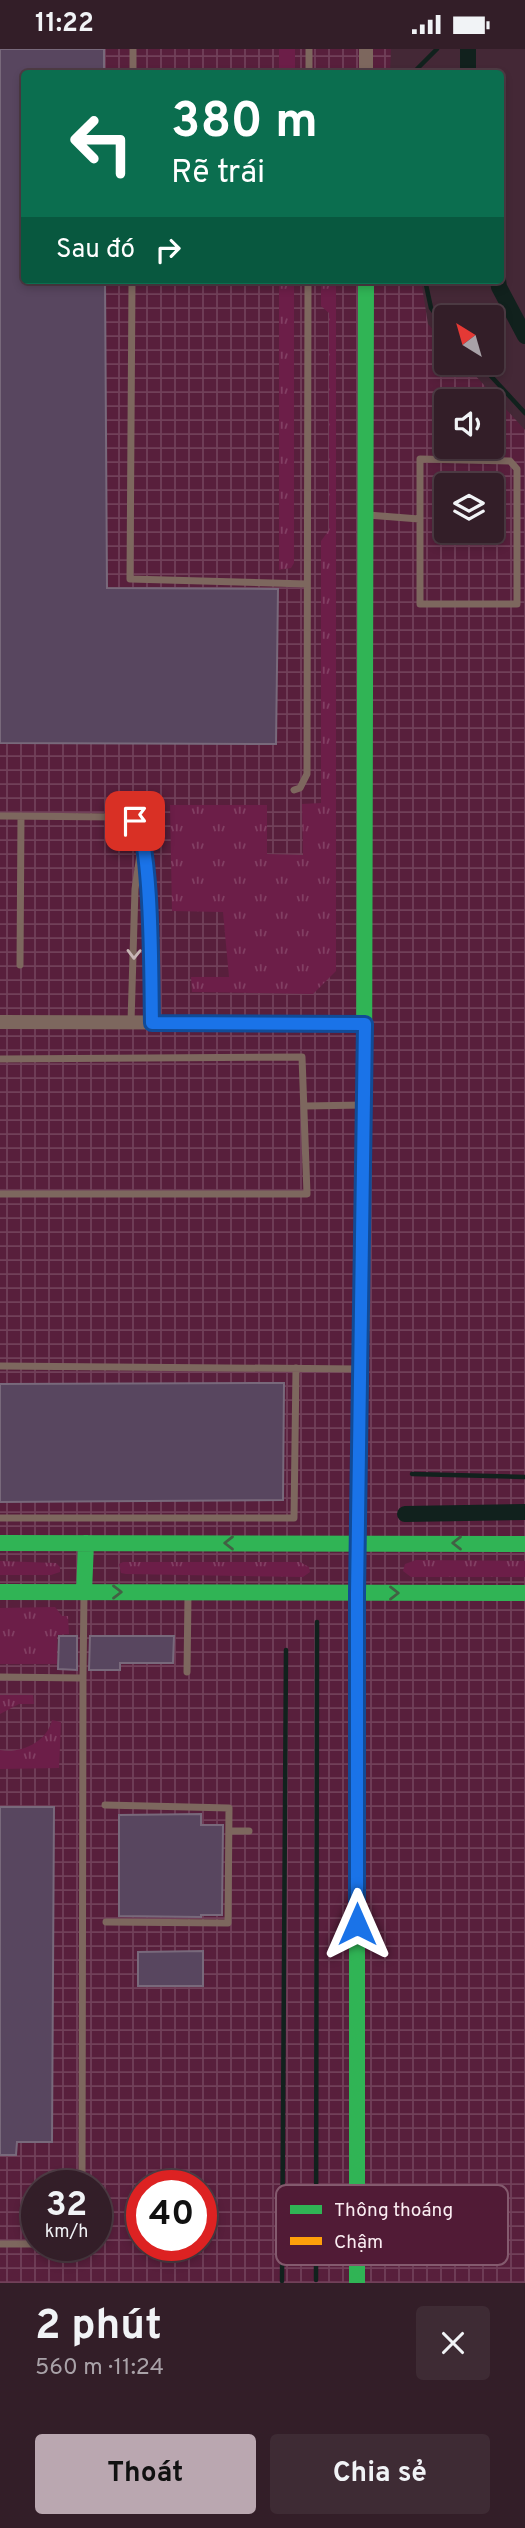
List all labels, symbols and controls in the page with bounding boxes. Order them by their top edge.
text: 11:22 [35,8,94,41]
text: 380 m [171,93,318,155]
icon: left [56,98,147,189]
text: Rẽ trái [171,154,265,194]
icon: right [149,231,187,269]
text: Sau đó [56,234,135,267]
north arrow [434,305,504,375]
map controls [434,305,504,543]
button: sound [434,389,504,459]
button: layers [434,473,504,543]
pin [105,791,165,851]
icon: arrive [116,802,154,840]
one-way arrow [126,949,141,960]
one-way arrow [224,1535,234,1551]
one-way arrow [451,1536,462,1551]
one-way arrow [112,1584,123,1600]
one-way arrow [389,1585,399,1601]
position arrow [320,1887,394,1961]
speed limit sign: 40 [126,2170,217,2261]
text: 32 [46,2184,87,2228]
legend [276,2185,508,2265]
text: Thông thoáng [334,2199,453,2223]
text: km/h [45,2221,88,2244]
text: Chậm [334,2231,383,2255]
text: 2 phút [35,2301,162,2354]
button: close [416,2306,490,2380]
text: 560 m · 11:24 [35,2354,164,2383]
button: Thoát [35,2434,256,2514]
button: Chia sẻ [270,2434,490,2514]

